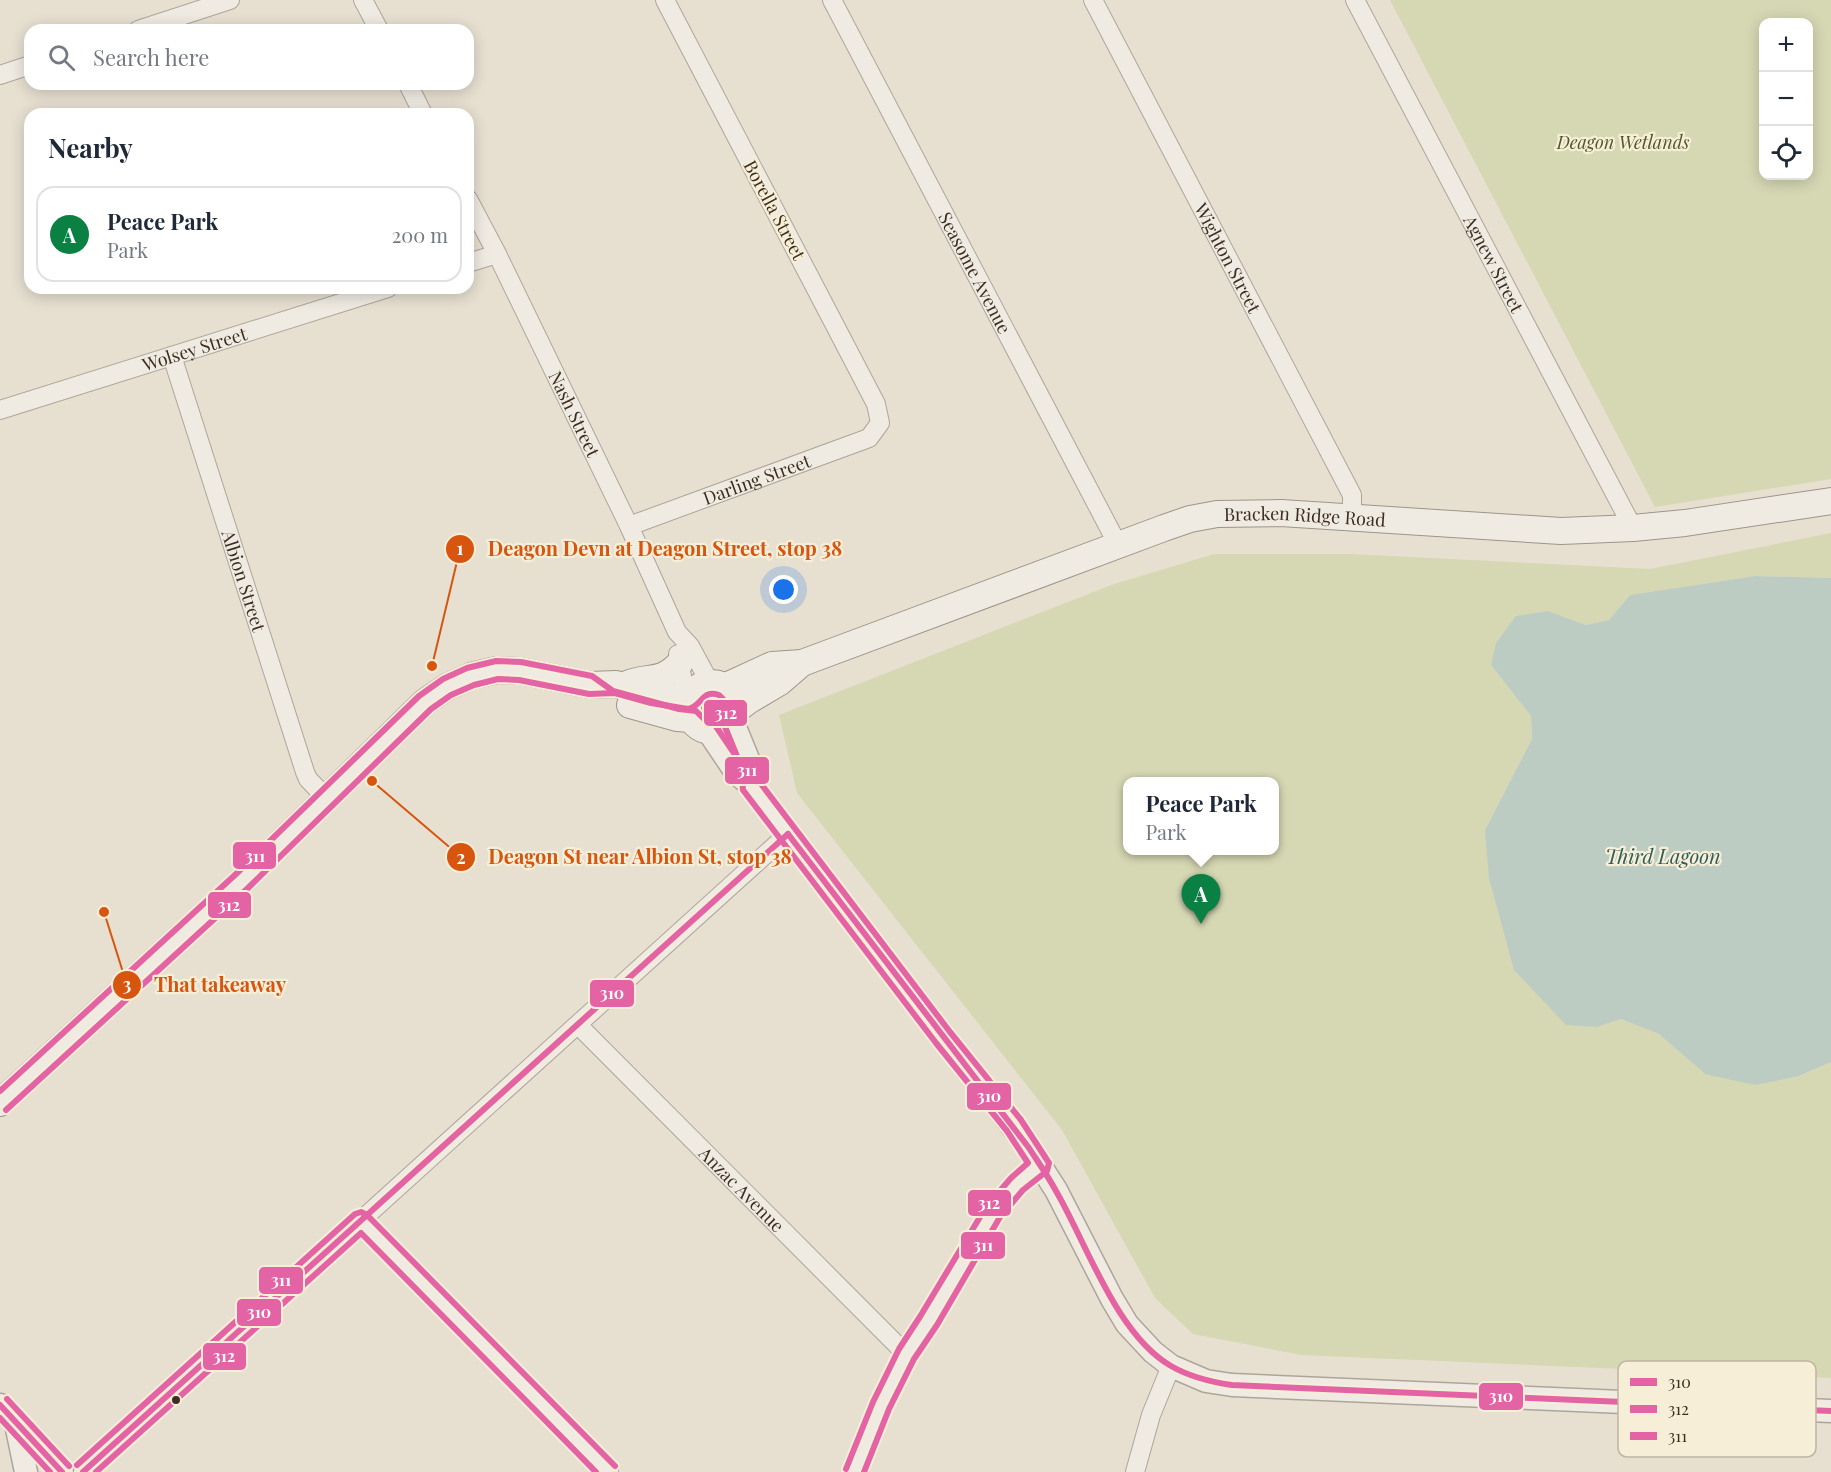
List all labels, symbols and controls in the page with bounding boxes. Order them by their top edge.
map controls [1759,18,1813,180]
button: + [1759,18,1813,72]
search box [24,24,474,90]
icon: search [45,41,78,74]
text: Search here [93,42,209,72]
button: − [1759,72,1813,126]
button: locate [1759,126,1813,180]
text: Nearby [48,130,133,165]
park label: Deagon Wetlands [1556,130,1689,154]
street label: Borella Street [739,156,812,265]
street label: Wighton Street [1189,198,1267,318]
text: Peace Park [107,206,218,236]
street label: Seasome Avenue [933,208,1017,338]
street label: Agnew Street [1458,210,1530,317]
text: A [63,221,76,248]
text: 200 m [392,221,448,248]
text: Park [107,236,148,263]
street label: Wolsey Street [138,321,250,377]
street label: Nash Street [544,367,606,462]
street label: Darling Street [700,448,814,510]
street label: Bracken Ridge Road [1224,501,1387,532]
street label: Albion Street [216,526,272,635]
callout: Deagon Devn at Deagon Street, stop 38 [445,530,854,568]
text: Deagon Devn at Deagon Street, stop 38 [488,534,842,561]
text: 1 [457,536,464,560]
your location [769,575,798,604]
line badge: 312 [703,699,748,727]
text: 312 [715,702,737,723]
line badge: 311 [724,756,770,785]
text: 311 [737,759,757,780]
popup [1123,777,1279,855]
text: Peace Park [1145,788,1257,818]
text: Park [1145,818,1186,845]
callout: Deagon St near Albion St, stop 38 [446,838,804,876]
line badge: 311 [232,841,277,870]
text: Deagon St near Albion St, stop 38 [488,842,792,869]
water label: Third Lagoon [1605,842,1721,869]
text: 311 [245,845,265,866]
text: 2 [456,845,466,869]
pin: A [1182,874,1220,924]
line badge: 312 [207,891,252,919]
text: 312 [218,894,240,915]
callout: That takeaway [112,966,298,1004]
text: That takeaway [154,970,287,997]
text: 3 [123,972,132,996]
line badge: 310 [589,979,635,1008]
text: 310 [600,982,624,1003]
line badge: 310 [966,1082,1012,1111]
text: 310 [977,1085,1001,1106]
street label: Anzac Avenue [693,1141,790,1237]
line badge: 312 [967,1189,1012,1217]
text: 312 [978,1192,1000,1213]
line badge: 311 [960,1231,1006,1260]
text: 311 [973,1234,993,1255]
line badge: 311 [258,1266,304,1295]
text: 311 [271,1269,291,1290]
line badge: 310 [236,1298,282,1327]
text: 310 [247,1301,271,1322]
line badge: 312 [202,1342,247,1371]
text: 312 [213,1345,235,1366]
legend [1618,1361,1816,1457]
text: 310 [1668,1371,1691,1392]
line badge: 310 [1478,1382,1524,1411]
text: 310 [1489,1385,1513,1406]
unlabelled marker [170,1394,182,1406]
text: 312 [1668,1398,1689,1419]
text: 311 [1668,1425,1687,1446]

